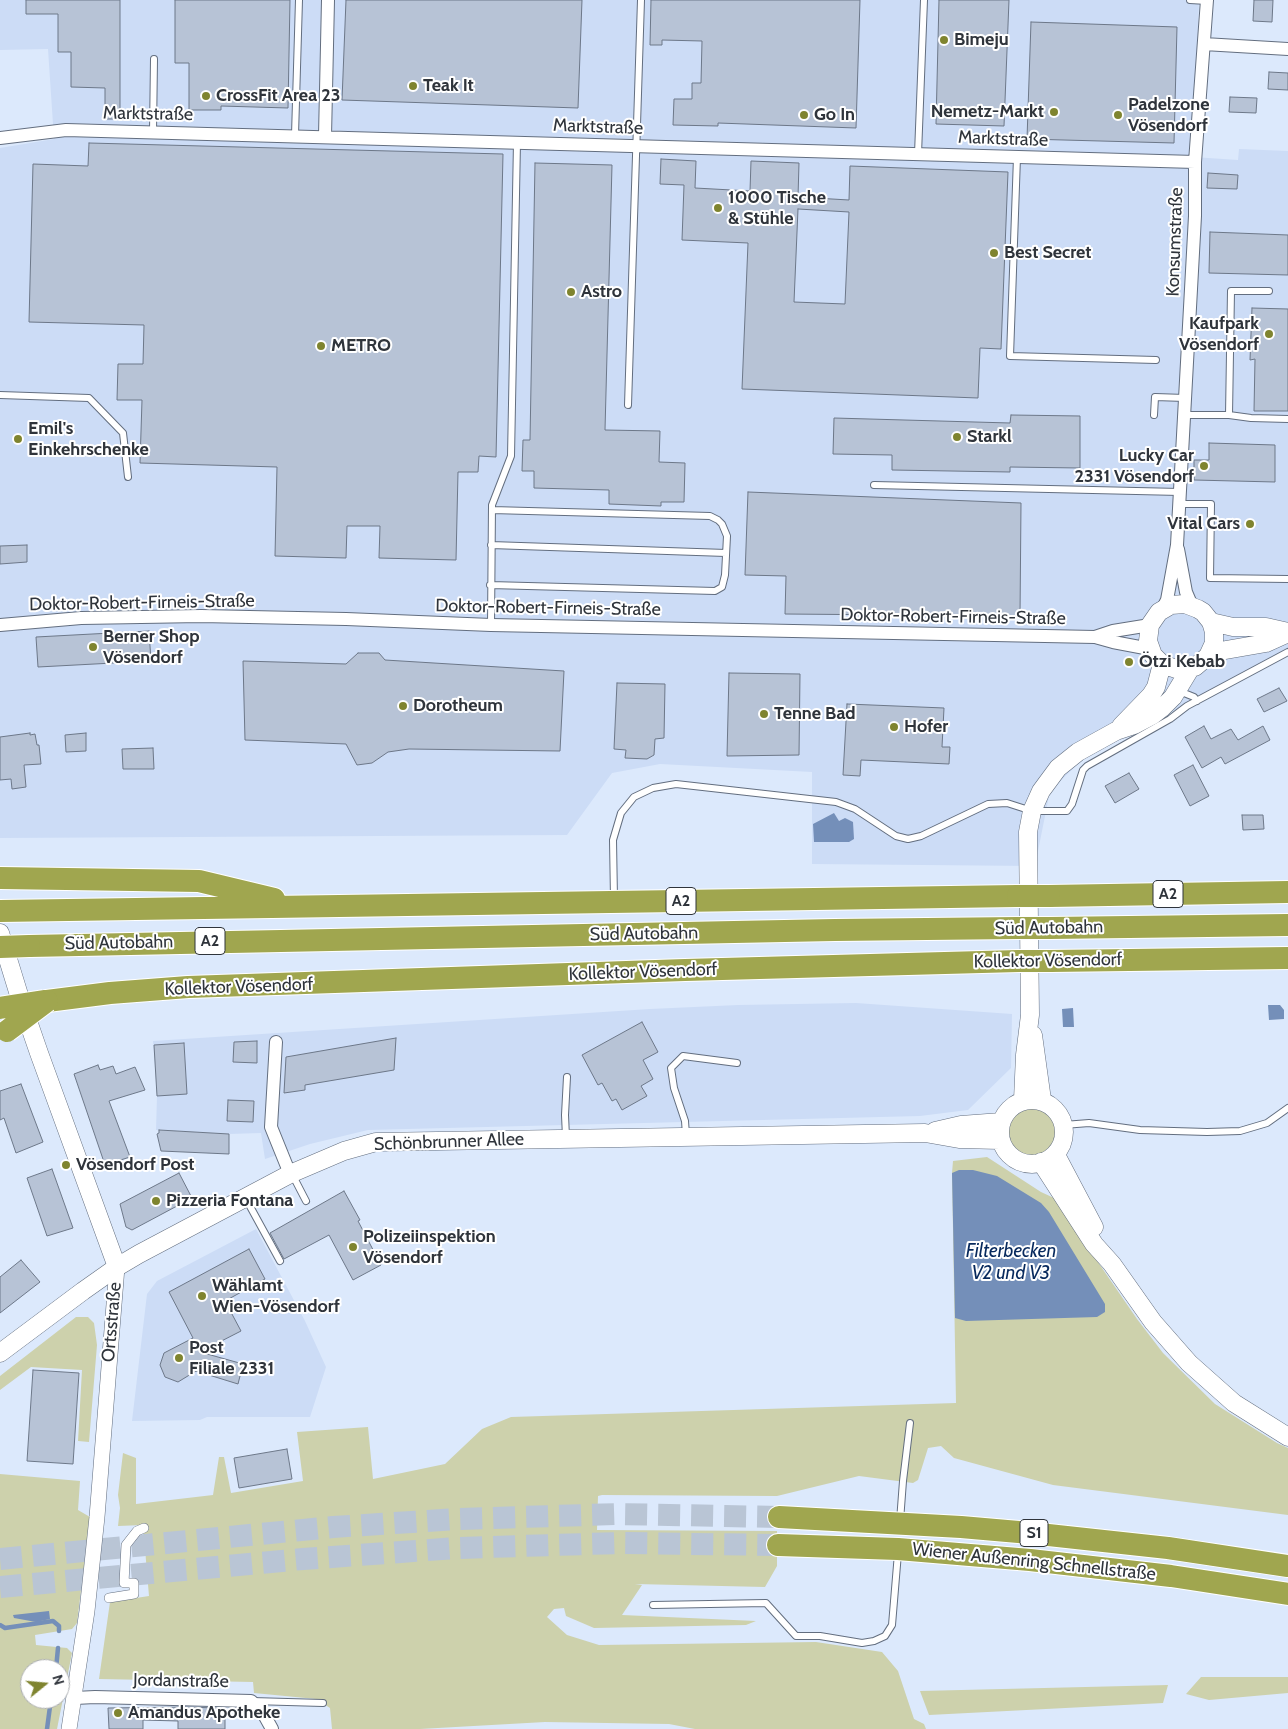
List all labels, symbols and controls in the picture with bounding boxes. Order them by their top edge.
place label: Bimeju [954,29,1009,51]
marker: Bimeju [938,34,950,46]
place label: Teak It [423,75,474,97]
marker: Teak It [407,80,419,92]
place label: CrossFit Area 23 [216,85,340,107]
marker: CrossFit Area 23 [200,90,212,102]
place label: Padelzone Vösendorf [1128,94,1210,136]
place label: Nemetz-Markt [931,101,1044,123]
street label: Marktstraße [103,102,193,126]
place label: Go In [814,104,855,126]
marker: Nemetz-Markt [1048,106,1060,118]
marker: Go In [798,109,810,121]
marker: Padelzone Vösendorf [1112,109,1124,121]
street label: Marktstraße [553,115,643,139]
street label: Marktstraße [958,127,1048,151]
place label: 1000 Tische & Stühle [728,187,826,230]
street label: Konsumstraße [1162,187,1188,297]
marker: 1000 Tische & Stühle [712,202,724,214]
place label: Best Secret [1004,242,1092,264]
marker: Best Secret [988,247,1000,259]
place label: Astro [581,281,622,303]
marker: Astro [565,286,577,298]
place label: Kaufpark Vösendorf [1179,313,1259,356]
marker: Kaufpark Vösendorf [1263,328,1275,340]
place label: METRO [331,335,391,357]
marker: METRO [315,340,327,352]
place label: Emil's Einkehrschenke [28,418,149,460]
place label: Starkl [967,426,1012,448]
marker: Starkl [951,431,963,443]
marker: Emil's Einkehrschenke [12,433,24,445]
place label: Lucky Car 2331 Vösendorf [1074,445,1194,488]
marker: Lucky Car 2331 Vösendorf [1198,460,1210,472]
place label: Vital Cars [1167,513,1240,535]
marker: Vital Cars [1244,518,1256,530]
street label: Doktor-Robert-Firneis-Straße [29,590,255,616]
street label: Doktor-Robert-Firneis-Straße [435,595,661,621]
street label: Doktor-Robert-Firneis-Straße [840,604,1066,630]
place label: Berner Shop Vösendorf [103,626,199,669]
marker: Berner Shop Vösendorf [87,641,99,653]
place label: Ötzi Kebab [1139,651,1225,673]
marker: Ötzi Kebab [1123,656,1135,668]
place label: Dorotheum [413,695,503,717]
marker: Dorotheum [397,700,409,712]
place label: Tenne Bad [774,703,856,725]
marker: Tenne Bad [758,708,770,720]
place label: Hofer [904,716,948,738]
marker: Hofer [888,721,900,733]
road number: A2 [1153,881,1183,908]
road number: A2 [666,888,696,914]
street label: Süd Autobahn [995,916,1103,940]
street label: Süd Autobahn [590,922,698,946]
road number: A2 [195,928,225,954]
street label: Süd Autobahn [65,931,173,955]
street label: Kollektor Vösendorf [973,949,1123,973]
street label: Kollektor Vösendorf [568,959,718,985]
street label: Kollektor Vösendorf [164,974,314,1000]
street label: Schönbrunner Allee [373,1129,525,1155]
place label: Vösendorf Post [76,1154,195,1176]
marker: Vösendorf Post [60,1159,72,1171]
place label: Pizzeria Fontana [166,1190,293,1212]
marker: Pizzeria Fontana [150,1195,162,1207]
place label: Polizeiinspektion Vösendorf [363,1226,496,1268]
water label: Filterbecken V2 und V3 [966,1240,1056,1284]
marker: Polizeiinspektion Vösendorf [347,1241,359,1253]
place label: Wählamt Wien-Vösendorf [212,1275,340,1318]
street label: Ortsstraße [98,1281,126,1363]
marker: Wählamt Wien-Vösendorf [196,1290,208,1302]
place label: Post Filiale 2331 [189,1337,274,1380]
marker: Post Filiale 2331 [173,1352,185,1364]
road number: S1 [1020,1520,1048,1546]
street label: Wiener Außenring Schnellstraße [911,1538,1157,1586]
north arrow [20,1659,70,1709]
street label: Jordanstraße [133,1669,229,1693]
text: N [48,1673,68,1687]
place label: Amandus Apotheke [128,1702,280,1724]
marker: Amandus Apotheke [112,1707,124,1719]

